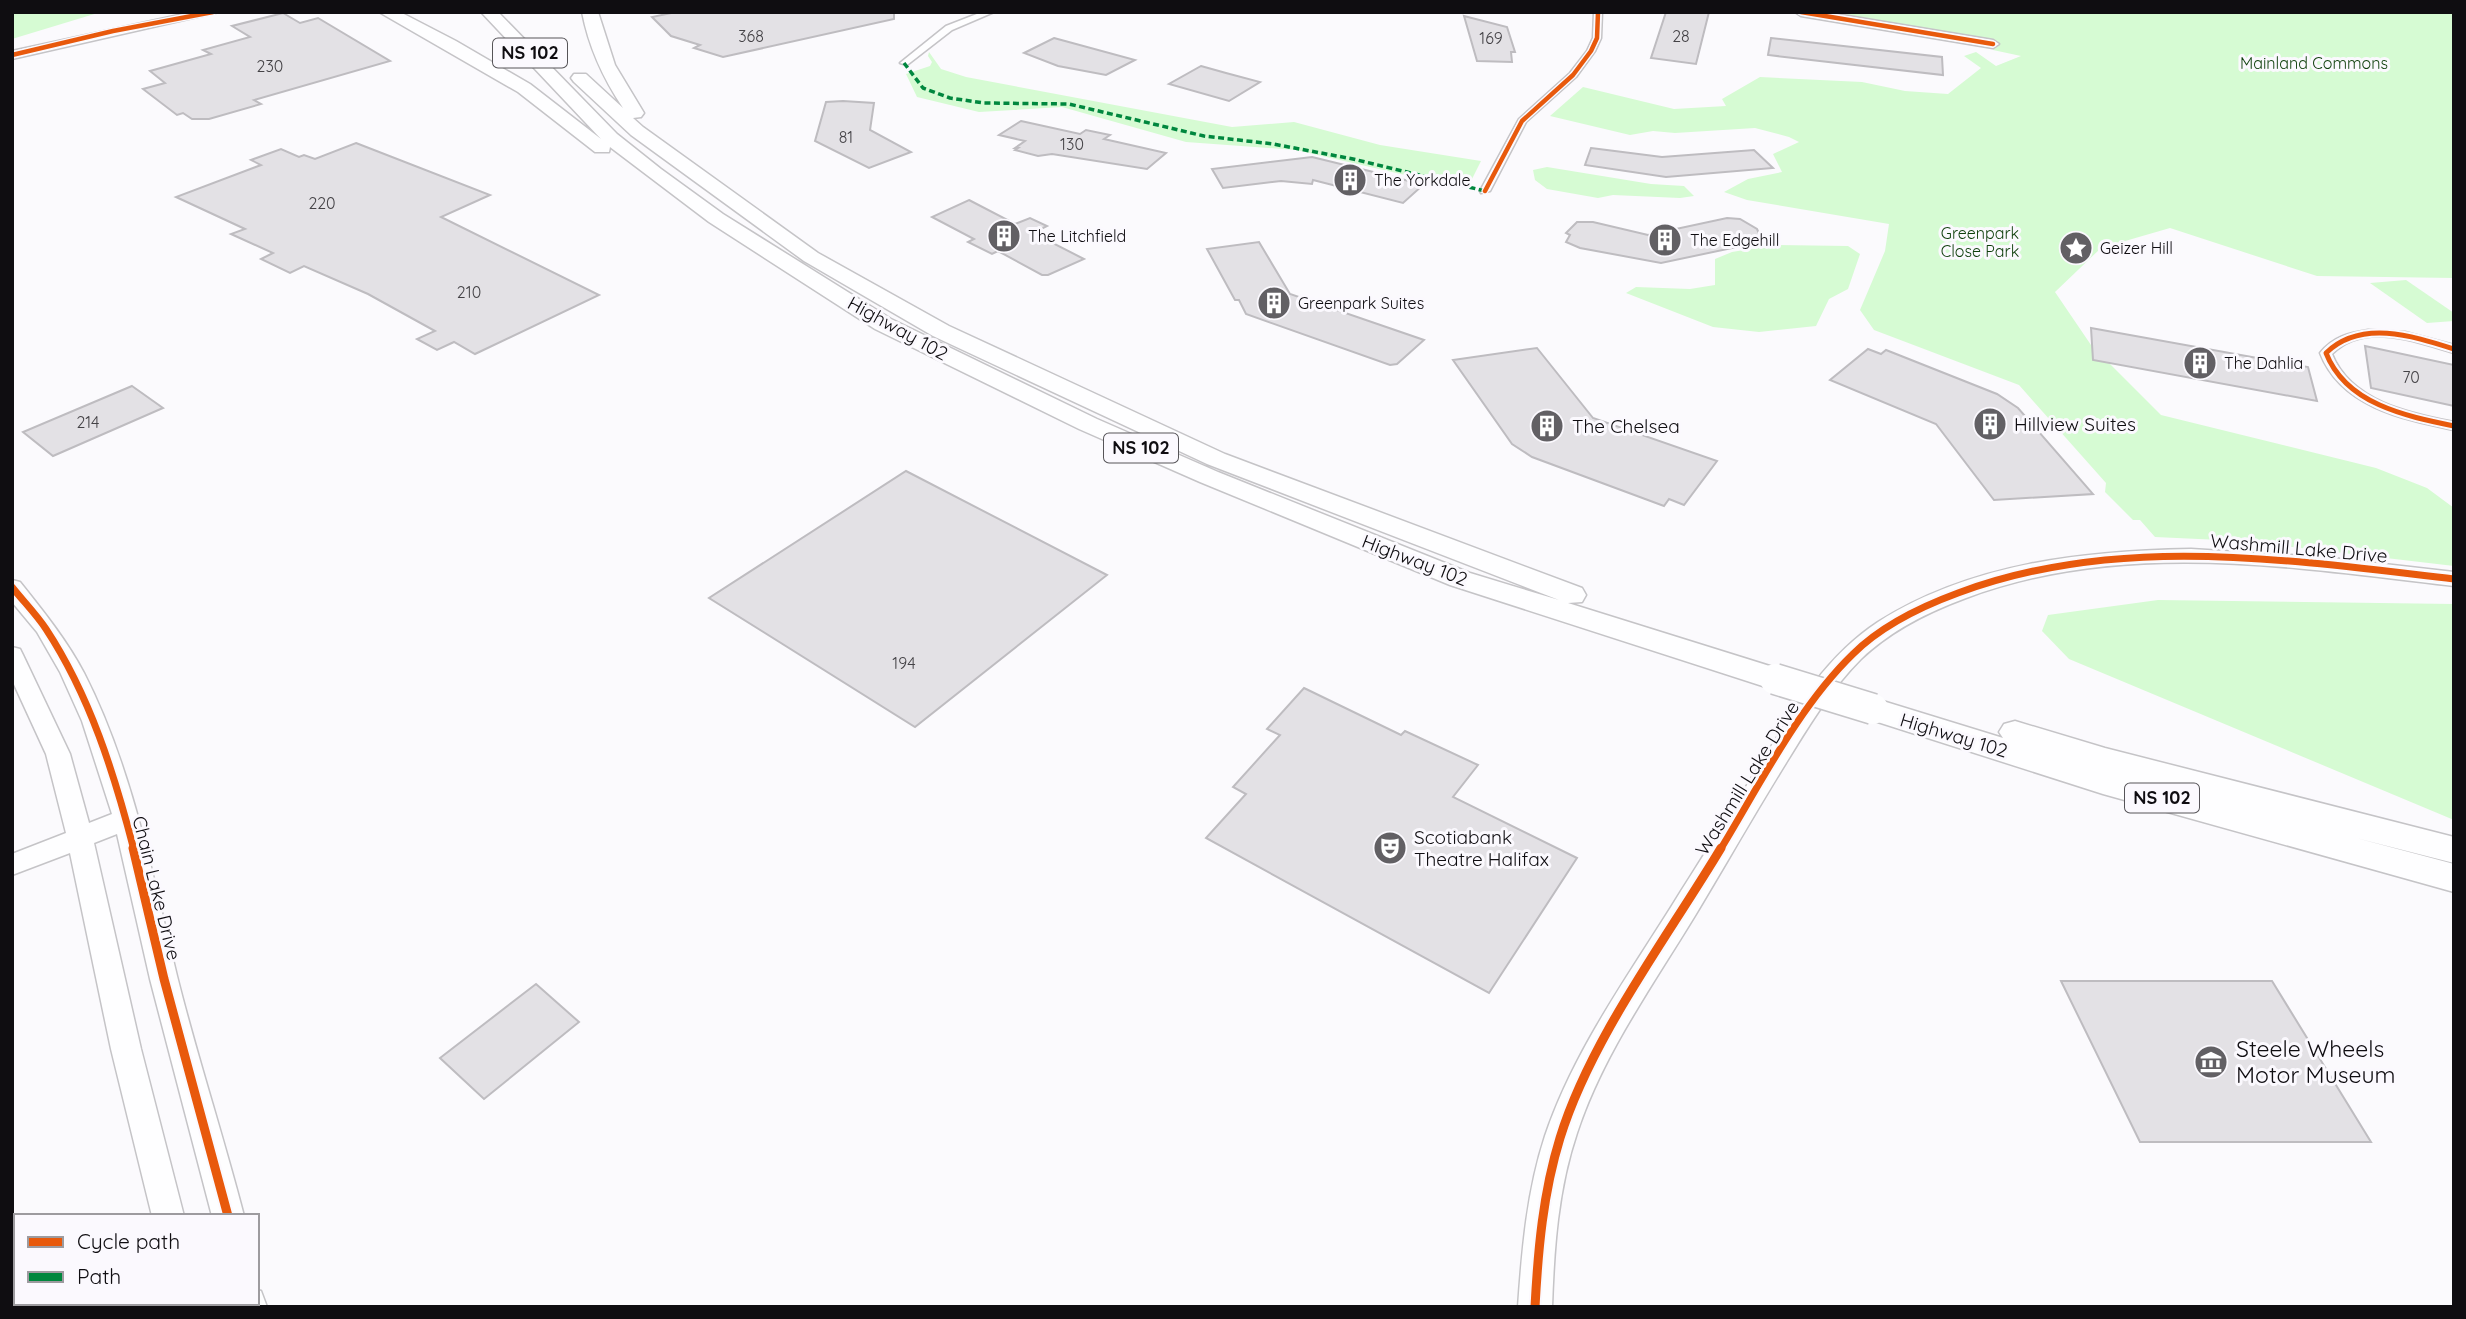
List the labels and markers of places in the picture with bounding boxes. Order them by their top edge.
building icon: The Yorkdale [1331,161,1369,199]
place label: The Yorkdale [1374,170,1470,190]
building icon: The Litchfield [985,217,1023,255]
building icon: The Edgehill [1646,221,1684,259]
place label: The Litchfield [1028,226,1126,246]
place icon: Geizer Hill [2057,229,2095,267]
place label: The Edgehill [1690,230,1779,250]
place label: Geizer Hill [2100,238,2173,258]
building icon: Greenpark Suites [1255,284,1293,322]
place label: Greenpark Suites [1298,293,1424,313]
building icon: The Dahlia [2181,344,2219,382]
place label: The Dahlia [2224,353,2303,373]
building icon: Hillview Suites [1971,405,2009,443]
building icon: The Chelsea [1528,407,1566,445]
place label: Hillview Suites [2014,412,2136,436]
place label: The Chelsea [1572,414,1680,438]
place label: Scotiabank Theatre Halifax [1414,825,1549,871]
theatre icon: Scotiabank Theatre Halifax [1371,829,1409,867]
place label: Steele Wheels Motor Museum [2236,1034,2396,1089]
museum icon: Steele Wheels Motor Museum [2192,1043,2230,1081]

